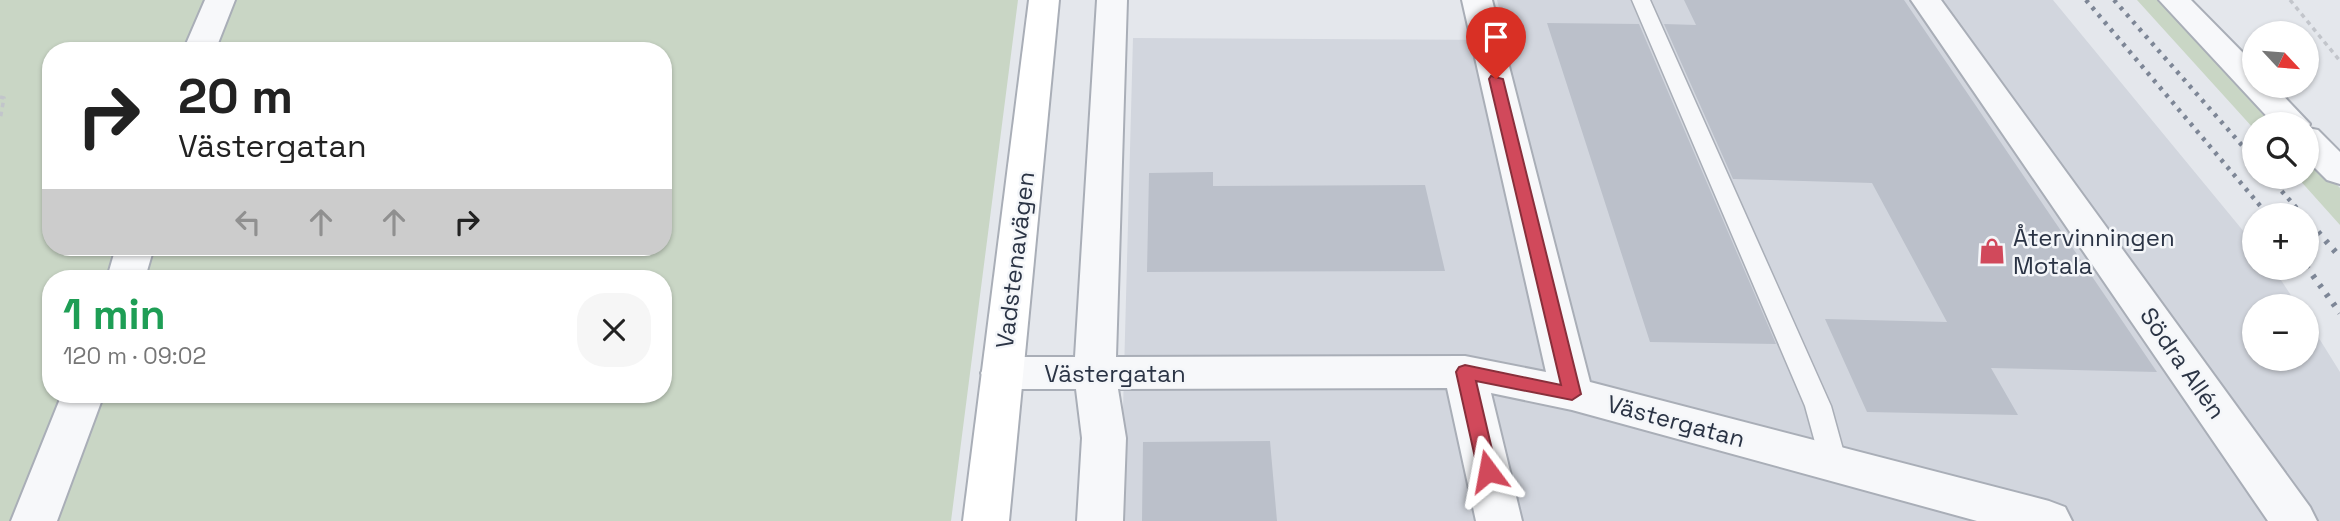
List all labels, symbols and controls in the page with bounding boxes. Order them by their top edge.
pin [1466,7,1526,79]
icon: arrive [1477,18,1515,56]
north arrow [2242,21,2319,98]
map controls [2242,21,2319,371]
text: 20 m [178,65,293,127]
icon: right [63,70,154,161]
button: search [2242,112,2319,189]
text: Västergatan [178,126,367,166]
street label: Vadstenavägen [989,170,1041,350]
icon: left [229,203,267,241]
icon: ahead [302,203,340,241]
icon: ahead [375,203,413,241]
icon: right [448,203,486,241]
button: + [2242,203,2319,280]
place label: Återvinningen Motala [2013,222,2175,281]
shop icon: Återvinningen Motala [1977,236,2007,266]
text: 1 min [63,288,166,341]
button: close [577,293,651,367]
button: − [2242,294,2319,371]
street label: Södra Allén [2133,301,2233,425]
text: 120 m · 09:02 [63,341,206,371]
street label: Västergatan [1044,358,1186,389]
street label: Västergatan [1604,388,1748,454]
position arrow [1451,434,1525,508]

